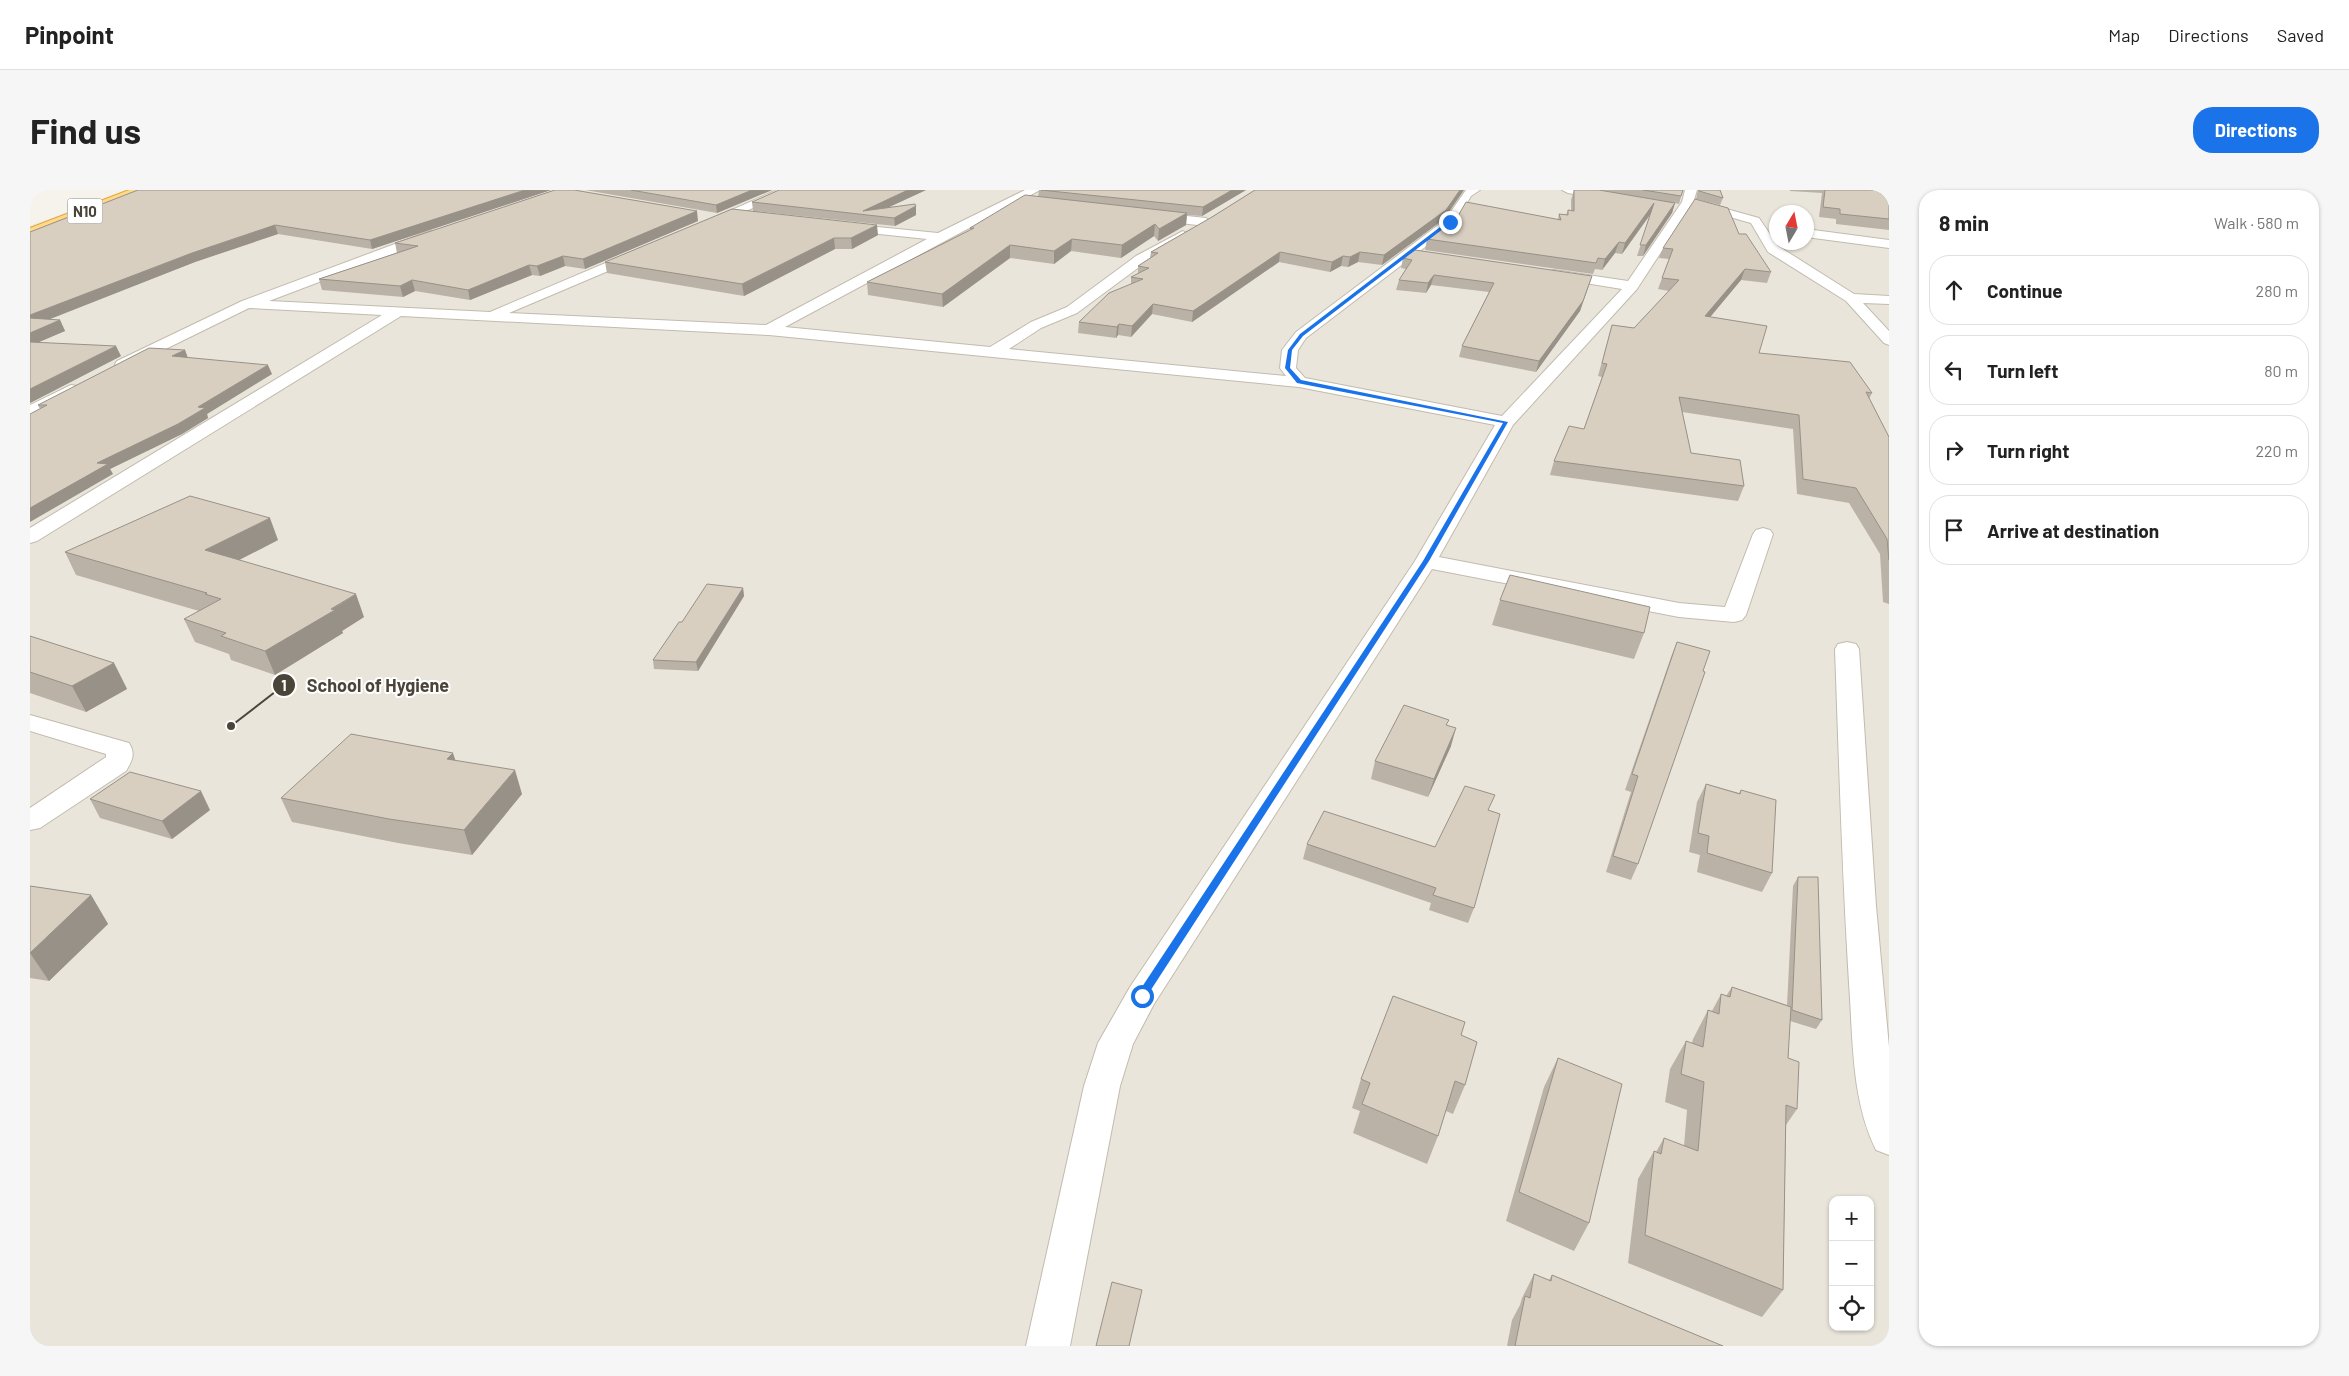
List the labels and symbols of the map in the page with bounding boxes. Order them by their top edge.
road number: N10 [68,198,102,224]
north arrow [1769,205,1814,250]
route end [1439,211,1462,234]
callout: School of Hygiene [272,669,459,702]
text: School of Hygiene [307,674,449,696]
text: 1 [281,676,287,694]
route start [1131,985,1154,1008]

